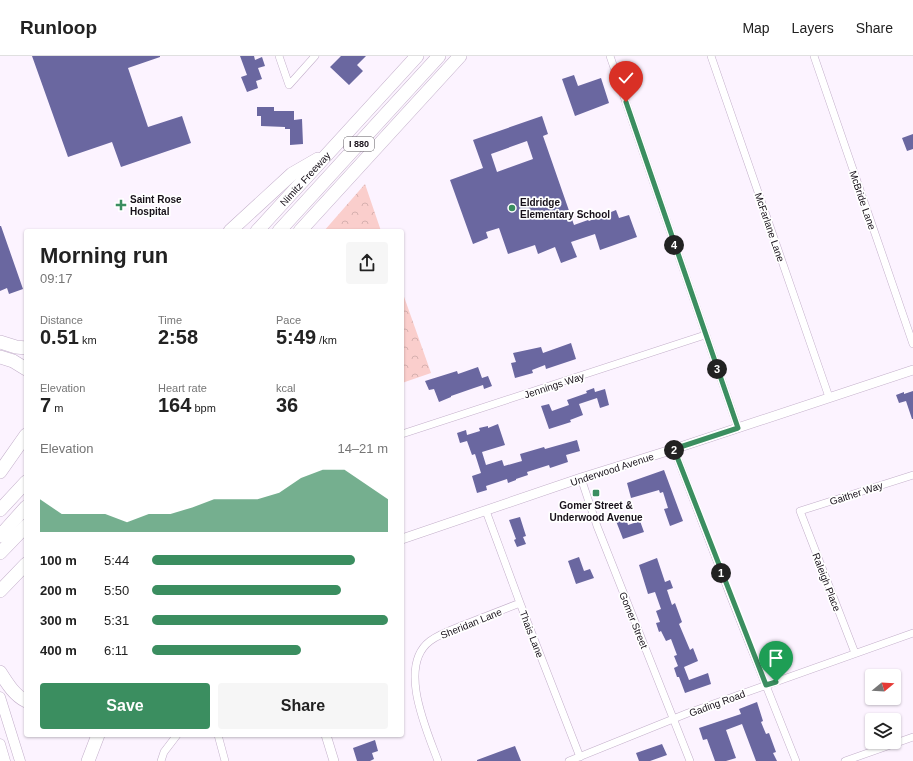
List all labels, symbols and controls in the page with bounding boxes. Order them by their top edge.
text: Runloop [20,17,97,38]
text: Map [742,20,770,36]
text: Layers [792,20,834,36]
text: Share [856,20,893,36]
pin [609,61,643,102]
icon: check [615,67,637,89]
road number: I 880 [344,137,374,151]
street label: Nimitz Freeway [278,150,333,208]
street label: McBride Lane [847,169,878,232]
street label: McFarlane Lane [753,191,787,264]
place label: Saint Rose Hospital [130,194,182,217]
place label: Eldridge Elementary School [520,197,610,220]
marker: Saint Rose Hospital [115,199,127,211]
marker: Eldridge Elementary School [507,203,517,213]
pin: 4 [664,235,684,255]
text: 4 [671,239,677,251]
button: share [346,242,388,284]
text: Morning run [40,243,168,268]
text: 09:17 [40,271,73,286]
text: Distance [40,314,83,326]
text: Time [158,314,182,326]
text: Pace [276,314,301,326]
text: 0.51 [40,326,79,348]
text: 2:58 [158,326,198,348]
text: 5:49 [276,326,316,348]
text: km [79,334,97,346]
text: /km [316,334,337,346]
pin: 3 [707,359,727,379]
text: 3 [714,363,720,375]
street label: Jennings Way [523,371,586,400]
text: Elevation [40,382,85,394]
text: Heart rate [158,382,207,394]
text: kcal [276,382,296,394]
text: 7 [40,394,51,416]
text: 164 [158,394,191,416]
text: 36 [276,394,298,416]
text: m [51,402,63,414]
text: bpm [191,402,216,414]
pin: 2 [664,440,684,460]
text: Elevation [40,441,93,456]
text: 14–21 m [337,441,388,456]
text: 2 [671,444,677,456]
street label: Underwood Avenue [569,451,656,488]
street label: Gaither Way [828,480,884,507]
marker: Gomer Street & Underwood Avenue [591,488,601,498]
place label: Gomer Street & Underwood Avenue [549,500,643,523]
street label: Raleigh Place [810,551,843,613]
text: 100 m [40,553,77,568]
text: 5:44 [104,553,129,568]
pin: 1 [711,563,731,583]
text: 1 [718,567,724,579]
text: 200 m [40,583,77,598]
text: 5:50 [104,583,129,598]
street label: Gomer Street [617,590,650,650]
street label: Sheridan Lane [439,606,504,641]
street label: Thais Lane [518,609,546,660]
text: 300 m [40,613,77,628]
text: 5:31 [104,613,129,628]
pin [759,641,793,682]
text: 400 m [40,643,77,658]
text: 6:11 [104,643,128,658]
icon: arrive [765,647,787,669]
north arrow [865,669,901,705]
map controls [865,669,901,749]
button: Save [40,683,210,729]
button: Share [218,683,388,729]
street label: Gading Road [688,688,747,719]
button: layers [865,713,901,749]

